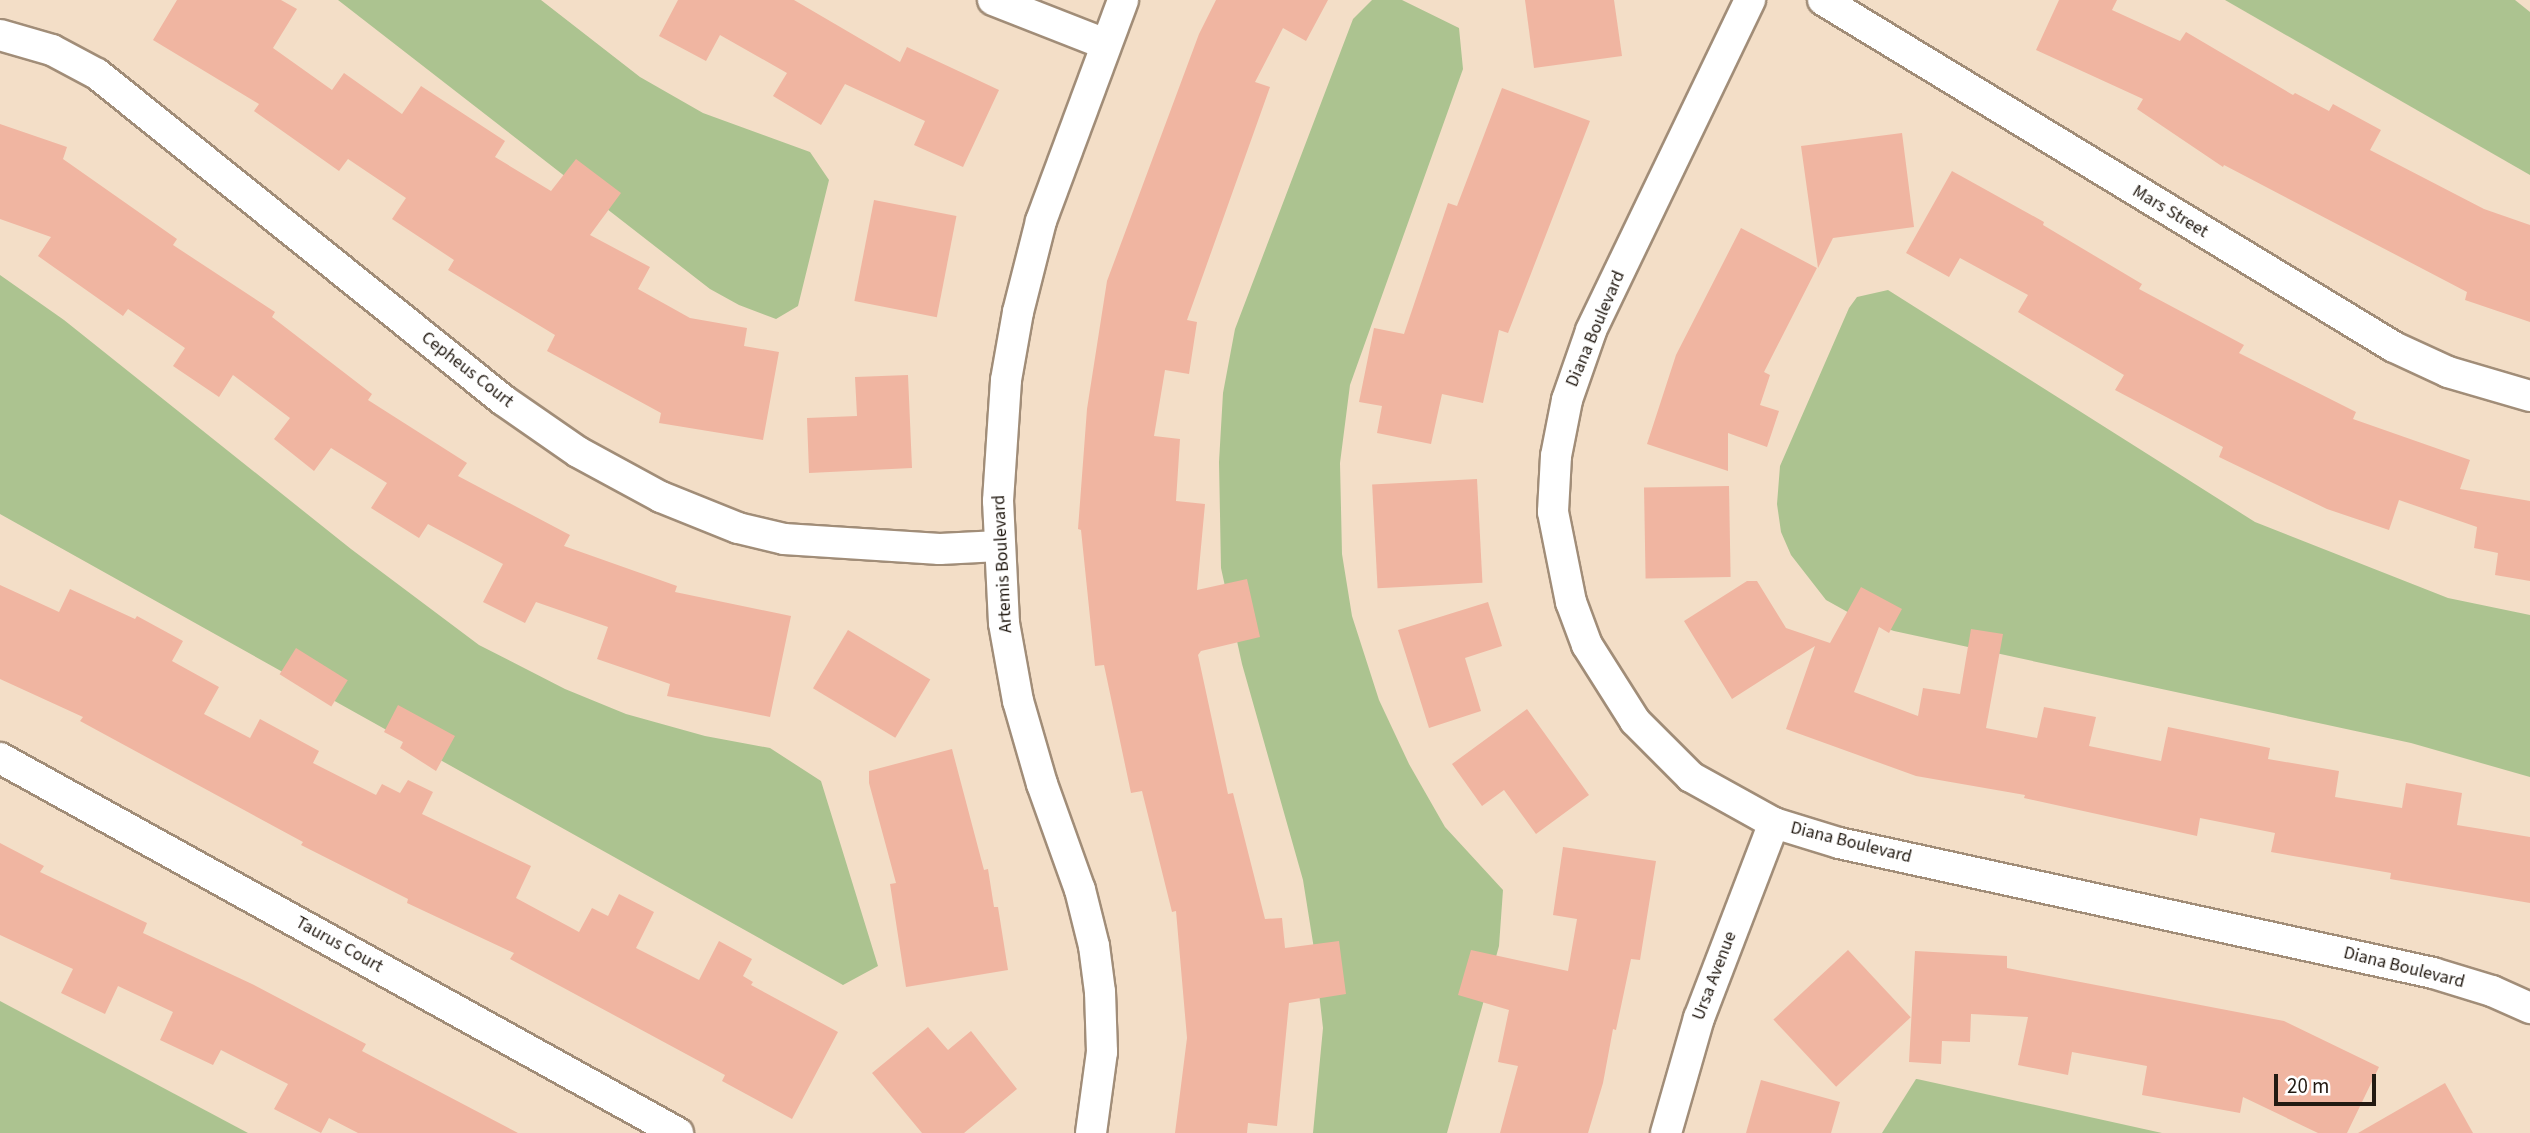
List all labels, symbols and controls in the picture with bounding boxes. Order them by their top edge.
street label: Mars Street [2128,181,2212,243]
street label: Diana Boulevard [1562,268,1630,390]
street label: Cepheus Court [417,327,517,413]
street label: Artemis Boulevard [989,494,1017,634]
street label: Diana Boulevard [1788,818,1914,868]
street label: Taurus Court [292,912,386,978]
street label: Ursa Avenue [1688,928,1742,1024]
street label: Diana Boulevard [2341,943,2467,993]
scale bar [2278,1060,2380,1104]
text: 20 m [2287,1071,2329,1101]

